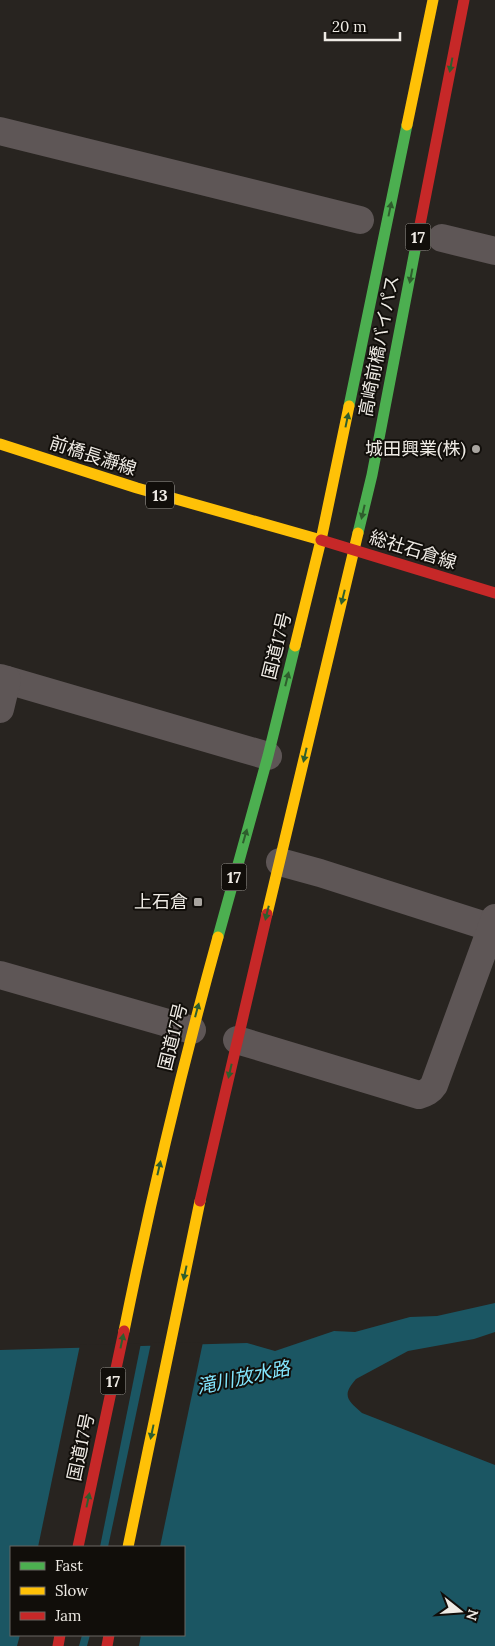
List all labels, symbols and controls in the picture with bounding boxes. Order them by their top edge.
scale bar [325,10,400,42]
text: 20 m [332,17,367,36]
one-way arrow [447,57,455,73]
one-way arrow [386,202,394,217]
road number: 17 [406,223,430,250]
one-way arrow [406,269,414,285]
street label: 高崎前橋バイパス [354,273,404,419]
one-way arrow [343,411,351,427]
street label: 前橋長瀞線 [47,431,140,480]
place label: 城田興業(株) [365,437,466,460]
marker: 城田興業(株) [470,443,482,455]
road number: 13 [146,482,174,508]
one-way arrow [359,505,367,520]
street label: 総社石倉線 [367,525,460,574]
one-way arrow [339,590,347,605]
street label: 国道17号 [257,610,296,682]
one-way arrow [283,672,291,687]
one-way arrow [301,748,309,763]
one-way arrow [241,829,249,844]
road number: 17 [222,864,246,890]
place label: 上石倉 [134,890,188,913]
marker: 上石倉 [192,896,204,908]
one-way arrow [263,906,271,921]
street label: 国道17号 [153,1001,192,1073]
one-way arrow [194,1002,202,1017]
one-way arrow [226,1064,234,1079]
one-way arrow [155,1160,163,1175]
one-way arrow [181,1265,189,1280]
one-way arrow [118,1333,126,1348]
water label: 滝川放水路 [194,1355,294,1399]
road number: 17 [100,1368,126,1394]
street label: 国道17号 [62,1411,99,1483]
one-way arrow [147,1424,155,1440]
one-way arrow [85,1491,93,1507]
legend [10,1546,185,1636]
text: Fast [55,1556,83,1575]
text: Slow [55,1581,88,1600]
north arrow [435,1586,485,1636]
text: Jam [54,1606,82,1625]
text: N [462,1607,483,1623]

